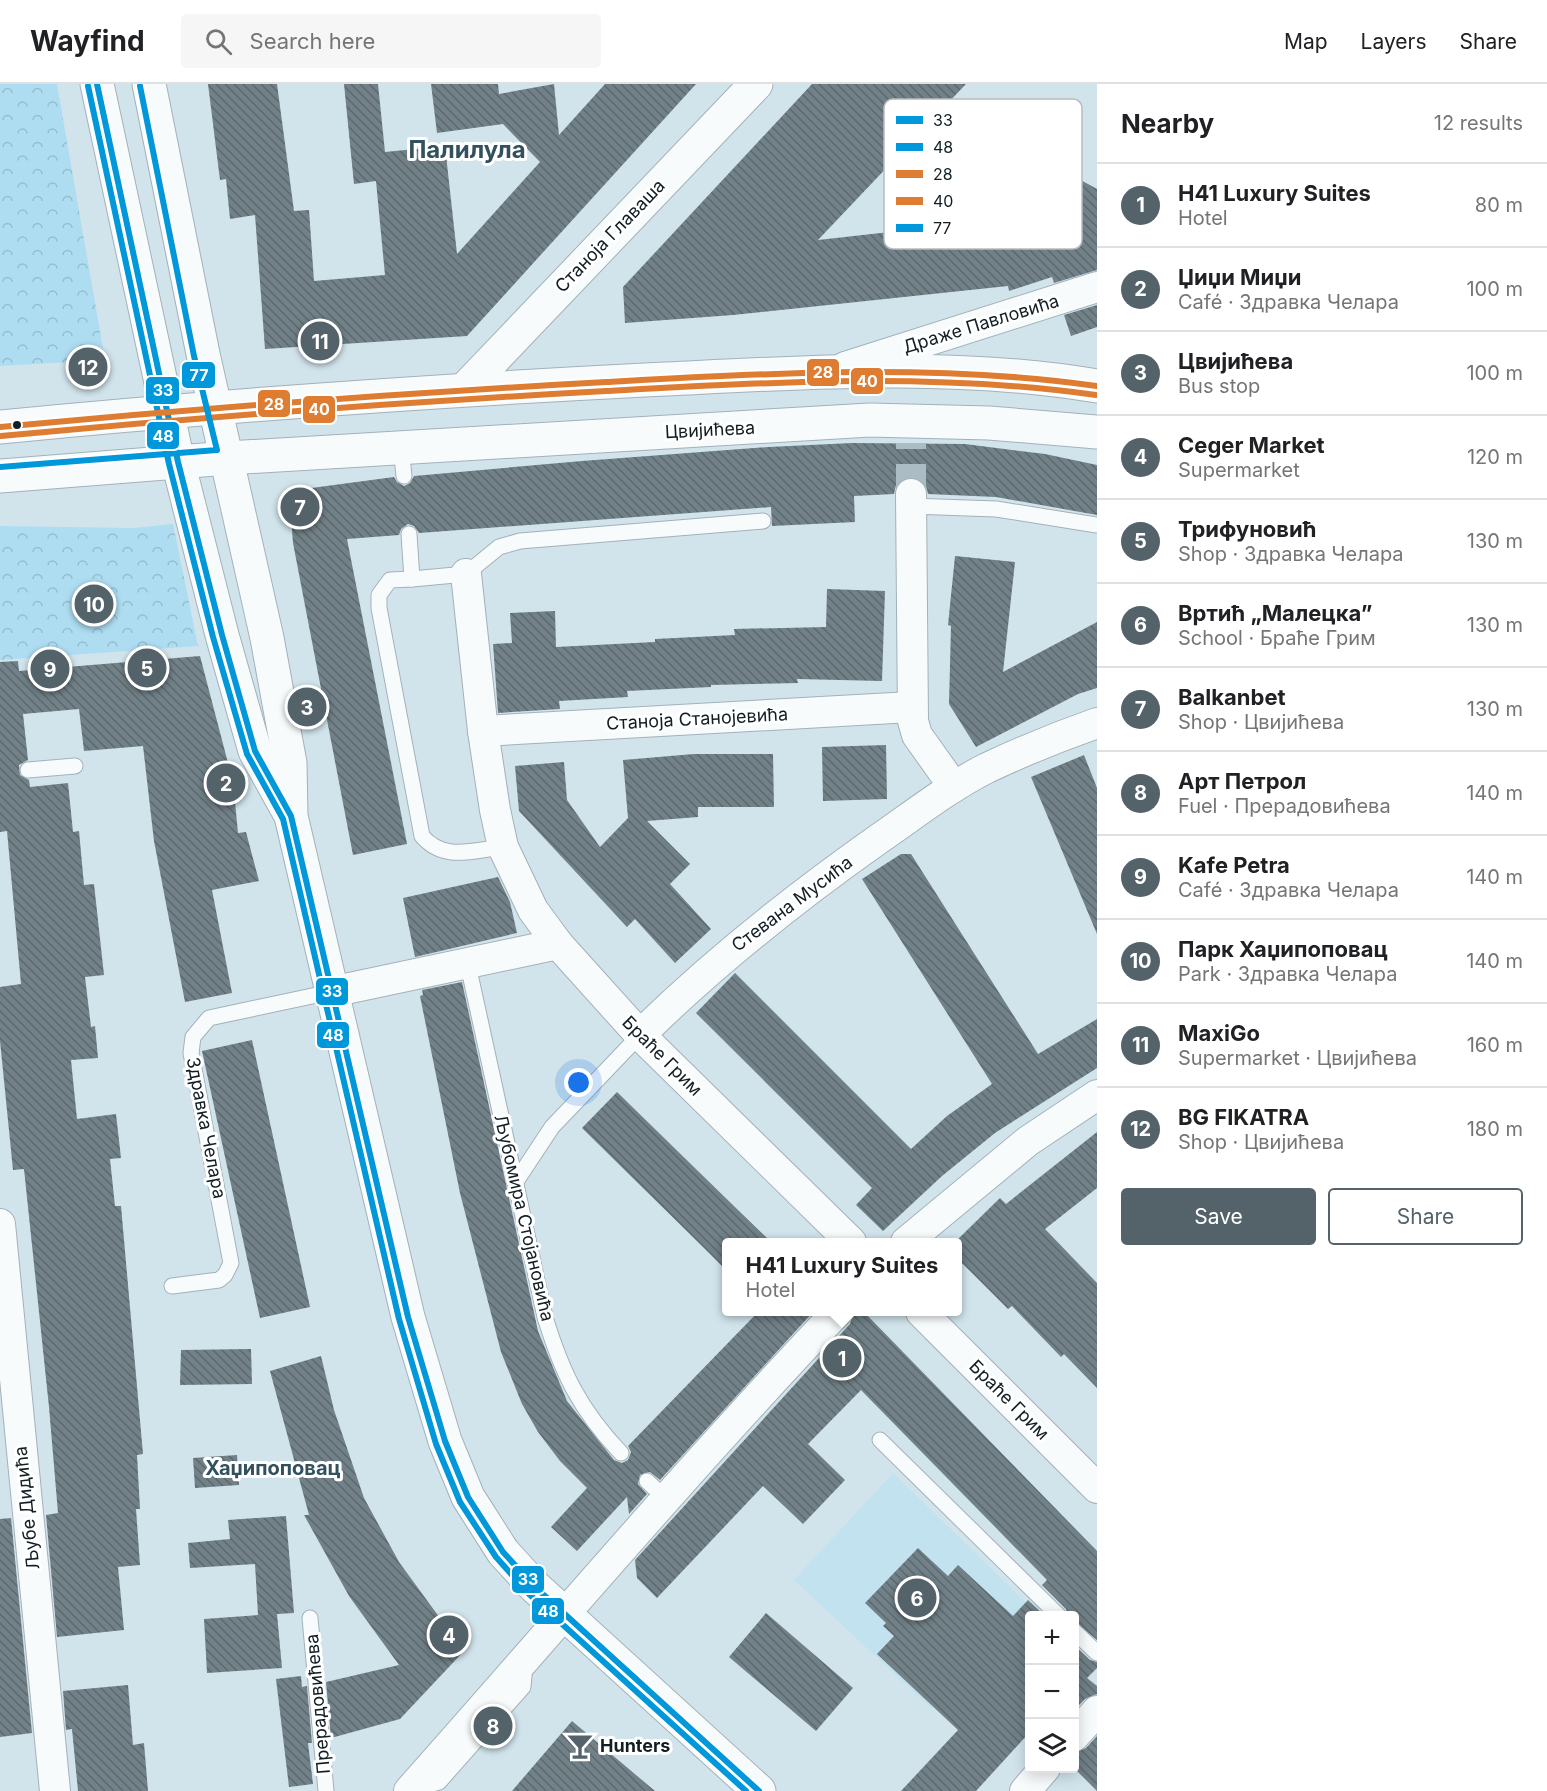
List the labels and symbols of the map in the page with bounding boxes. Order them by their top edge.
legend [884,99,1082,249]
text: 33 [933,110,953,130]
district label: Палилула [408,135,526,164]
text: 48 [933,137,953,157]
text: 28 [933,164,953,184]
street label: Станоја Главаша [550,175,669,296]
text: 40 [933,191,953,211]
text: 77 [933,218,951,238]
street label: Драже Павловића [900,290,1061,357]
pin: 11 [300,318,340,364]
pin: 12 [68,344,107,390]
line badge: 28 [806,358,840,387]
line badge: 77 [181,361,216,389]
text: 28 [813,362,833,382]
text: 77 [190,365,208,385]
line badge: 40 [850,367,884,395]
text: 40 [856,371,878,391]
line badge: 33 [145,376,180,405]
text: 33 [153,380,173,400]
line badge: 28 [257,389,291,418]
text: 28 [264,394,284,414]
line badge: 40 [302,395,336,424]
text: 40 [308,399,330,419]
street label: Цвијићева [664,417,756,442]
unlabelled marker [11,419,23,431]
line badge: 48 [146,421,180,450]
text: 48 [152,426,174,446]
pin: 7 [280,484,320,530]
pin: 10 [74,582,113,626]
pin: 9 [31,646,70,692]
pin: 5 [128,646,166,690]
pin: 3 [288,684,326,730]
street label: Станоја Станојевића [605,703,788,734]
pin: 2 [206,760,246,806]
street label: Стевана Мусића [727,851,856,956]
line badge: 33 [315,977,349,1006]
text: 33 [322,981,342,1001]
street label: Браће Грим [618,1011,707,1100]
line badge: 48 [316,1021,350,1049]
text: 48 [322,1025,344,1045]
street label: Здравка Челара [182,1055,231,1200]
your location [564,1068,593,1097]
street label: Љубомира Стојановића [490,1112,559,1323]
pin: 1 [822,1336,862,1380]
street label: Браће Грим [965,1355,1054,1444]
street label: Љубе Дидића [10,1445,43,1571]
district label: Хаџипоповац [205,1456,341,1480]
line badge: 33 [511,1565,545,1594]
text: 33 [518,1569,538,1589]
pin: 6 [898,1576,936,1621]
line badge: 48 [531,1597,565,1625]
text: 48 [537,1601,559,1621]
pin: 4 [430,1612,468,1658]
street label: Прерадовићева [301,1633,334,1775]
pin: 8 [474,1704,512,1748]
bar icon: Hunters [565,1731,595,1761]
place label: Hunters [600,1735,670,1756]

